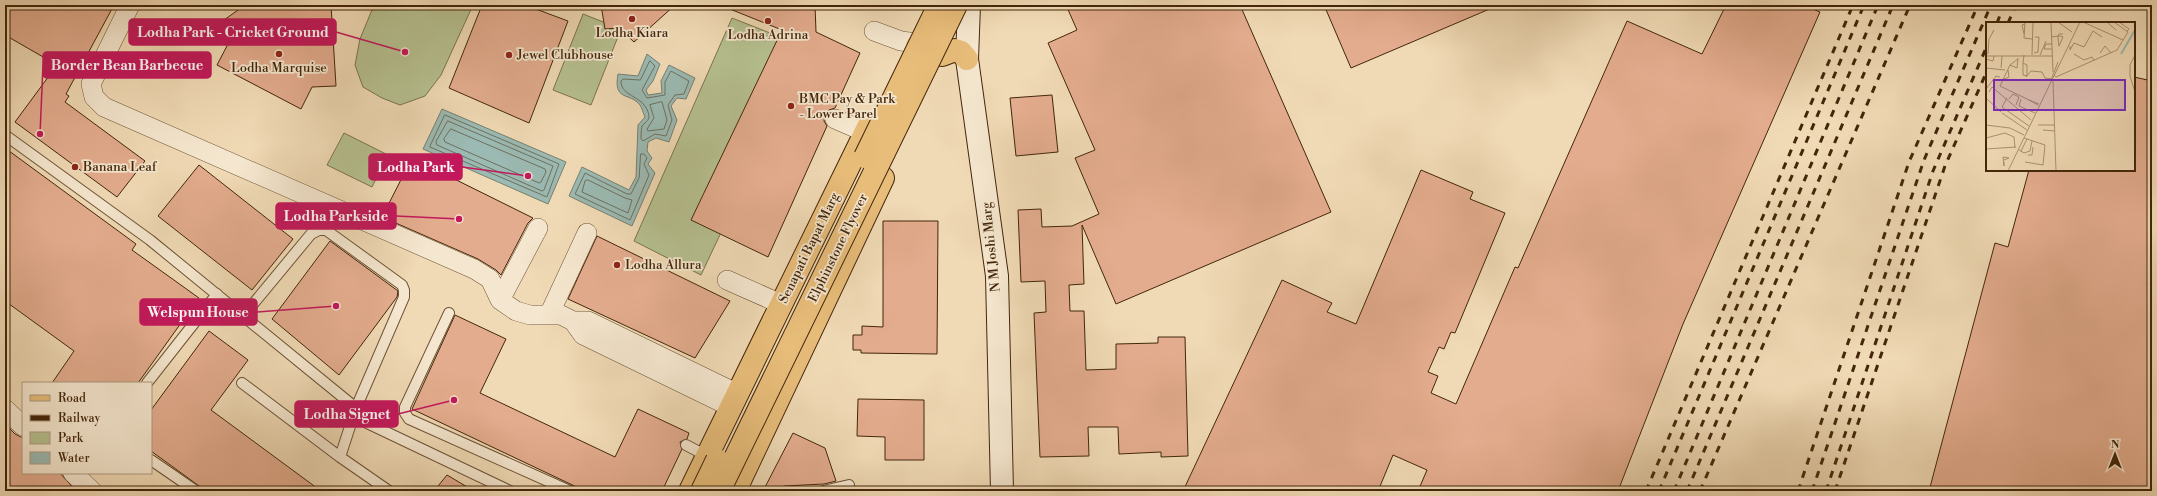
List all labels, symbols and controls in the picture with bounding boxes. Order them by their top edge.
marker: Lodha Kiara [627,14,637,24]
marker: Lodha Adrina [763,16,773,26]
callout: Lodha Park - Cricket Ground [129,19,336,45]
inset map [1986,22,2135,171]
text: Lodha Park - Cricket Ground [137,24,329,42]
place label: Lodha Kiara [596,25,669,41]
place label: Lodha Adrina [728,27,809,43]
place label: Jewel Clubhouse [516,47,614,63]
marker: Lodha Marquise [274,49,284,59]
marker: Jewel Clubhouse [504,50,514,60]
callout: Border Bean Barbecue [43,52,211,78]
text: Border Bean Barbecue [51,57,204,75]
place label: Lodha Marquise [231,60,327,76]
place label: BMC Pay & Park - Lower Parel [798,91,896,122]
marker: BMC Pay & Park - Lower Parel [786,101,796,111]
callout: Lodha Park [369,154,462,180]
place label: Banana Leaf [82,159,158,175]
text: Lodha Park [377,159,455,177]
marker: Banana Leaf [70,162,80,172]
street label: Senapati Bapat Marg [775,190,843,306]
street label: Elphinstone Flyover [805,191,871,305]
street label: N M Joshi Marg [978,201,1004,293]
callout: Lodha Parkside [276,203,396,229]
text: Lodha Parkside [284,208,389,226]
place label: Lodha Allura [625,257,702,273]
marker: Lodha Allura [612,260,622,270]
callout: Welspun House [140,299,257,325]
text: Welspun House [146,304,249,322]
legend [22,382,152,474]
text: Road [58,391,86,406]
callout: Lodha Signet [295,401,398,427]
text: Lodha Signet [304,406,391,424]
text: Railway [58,411,100,426]
text: Park [58,431,84,446]
north arrow [2095,434,2135,474]
text: N [2111,438,2120,452]
text: Water [57,451,90,466]

